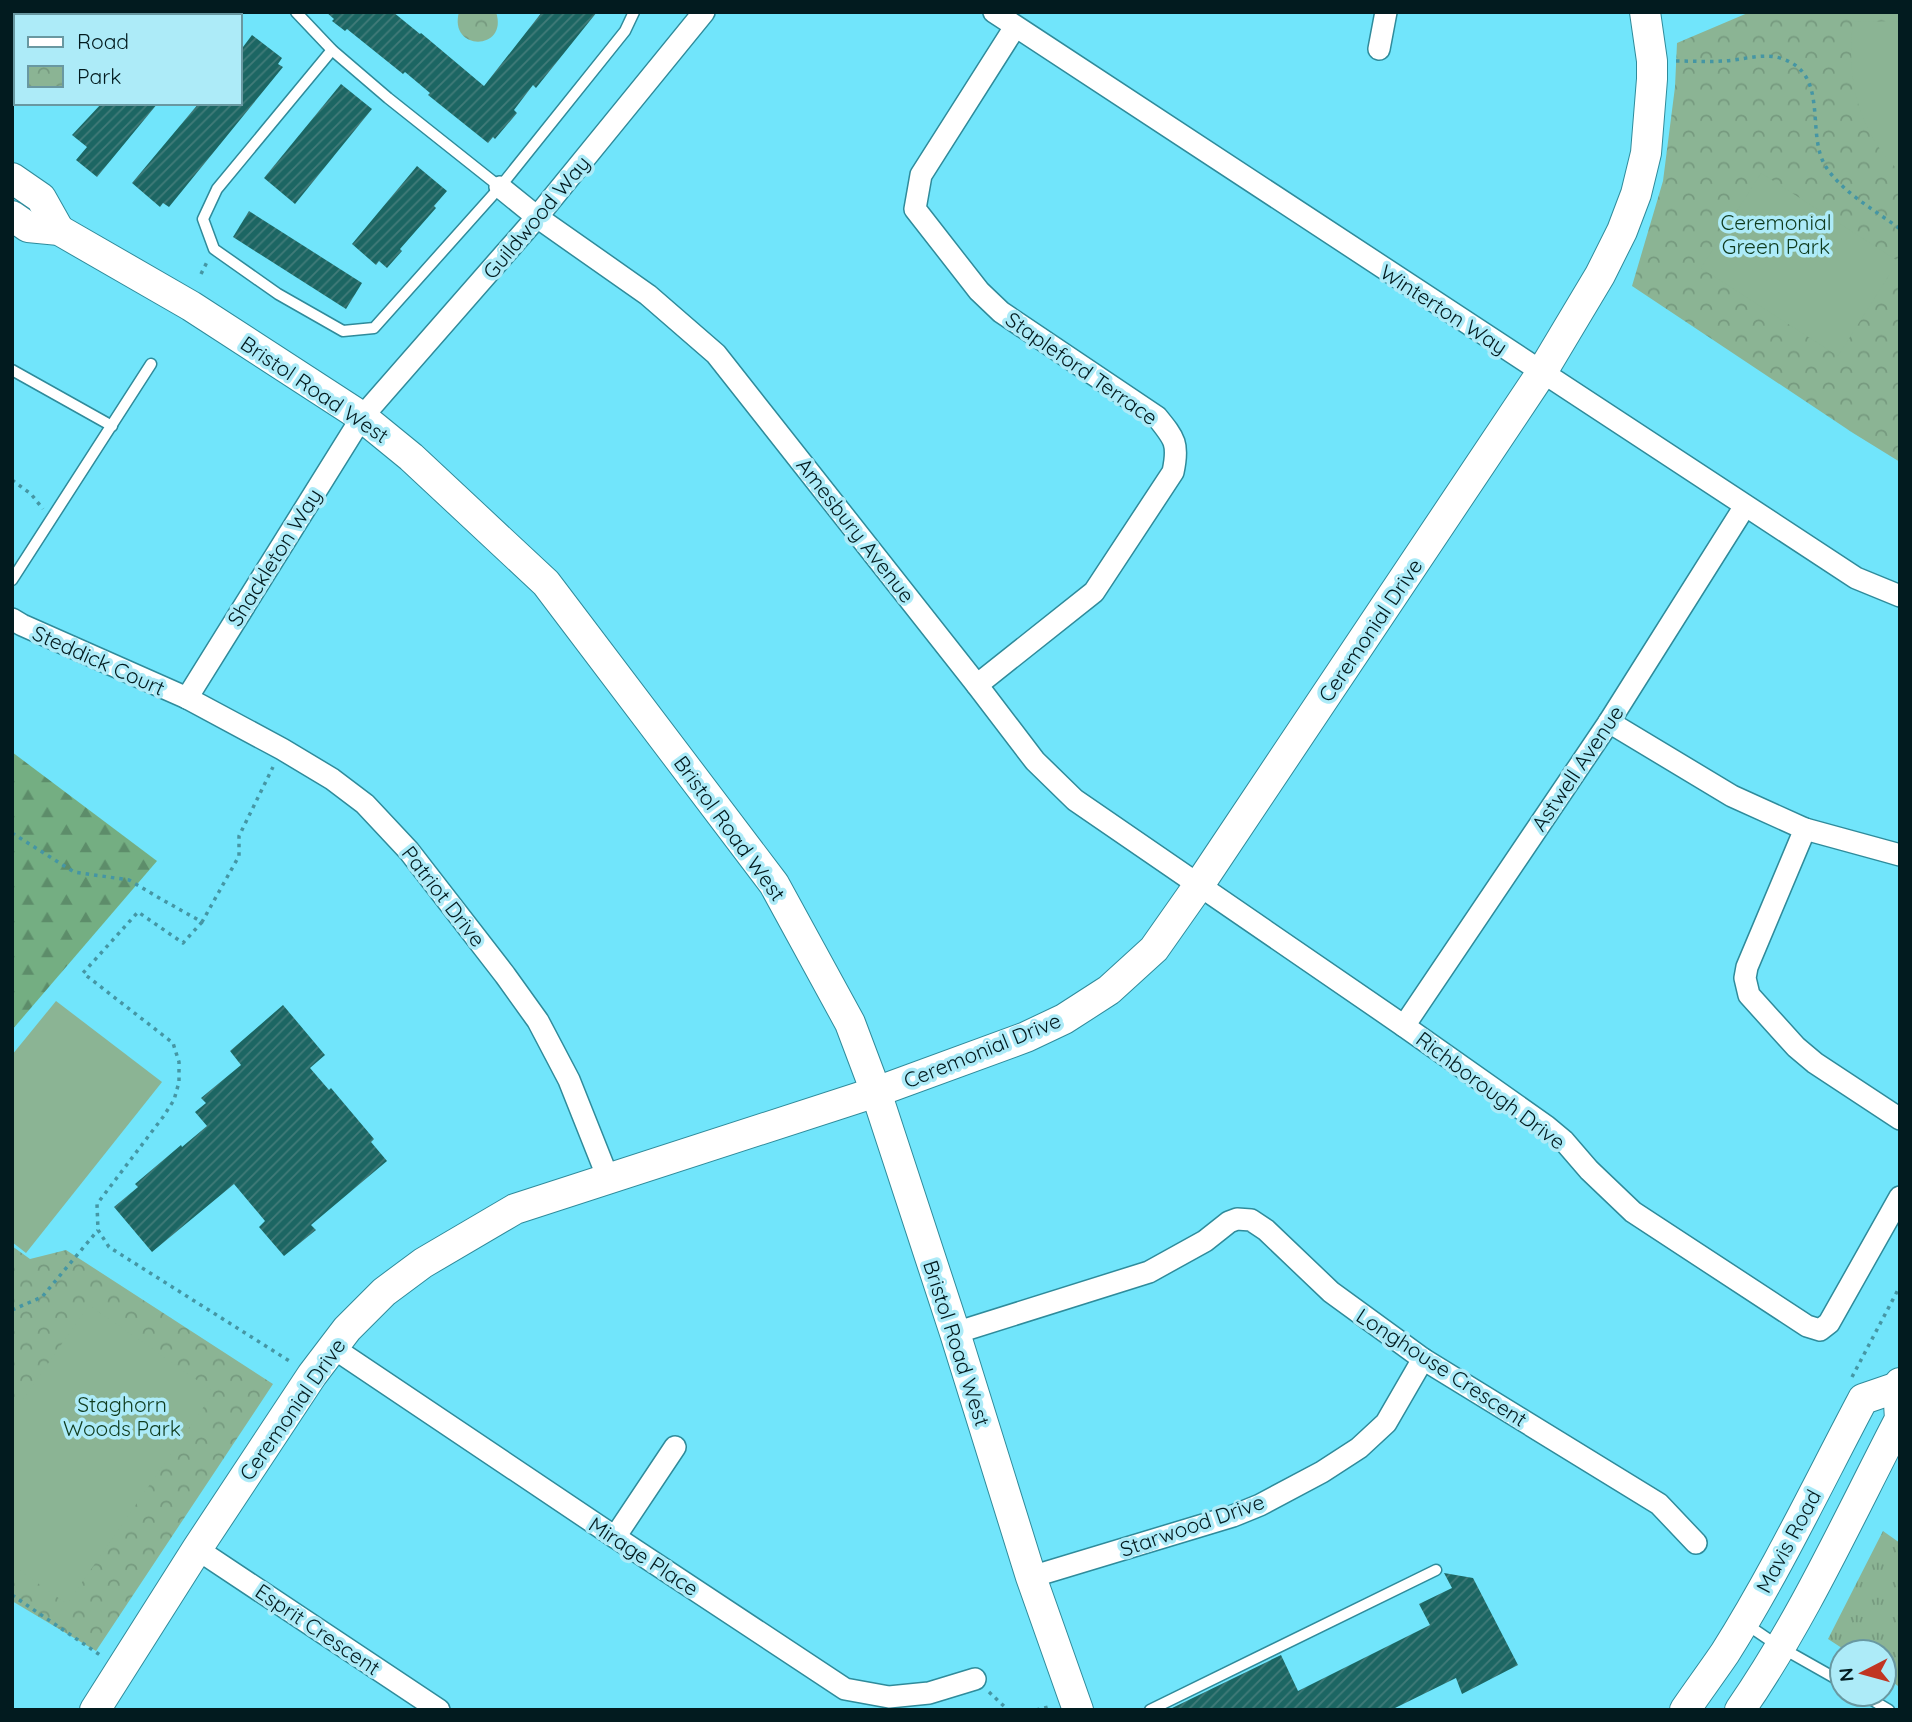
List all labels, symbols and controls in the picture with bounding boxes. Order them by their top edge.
legend [14,14,242,105]
text: Road [77,28,129,54]
text: Park [77,63,121,89]
street label: Guildwood Way [477,150,595,284]
park label: Ceremonial Green Park [1720,209,1832,259]
street label: Winterton Way [1376,258,1512,360]
street label: Stapleford Terrace [1001,306,1163,430]
street label: Bristol Road West [236,330,394,448]
street label: Amesbury Avenue [791,452,921,608]
street label: Shackleton Way [221,483,327,631]
street label: Ceremonial Drive [1312,553,1428,707]
street label: Steddick Court [29,619,169,701]
street label: Astwell Avenue [1525,700,1629,836]
street label: Bristol Road West [669,750,791,906]
street label: Patriot Drive [397,840,491,952]
street label: Ceremonial Drive [900,1007,1064,1093]
street label: Richborough Drive [1411,1025,1571,1155]
street label: Bristol Road West [918,1257,996,1429]
street label: Longhouse Crescent [1352,1302,1532,1432]
street label: Ceremonial Drive [233,1333,351,1485]
park label: Staghorn Woods Park [63,1391,181,1441]
street label: Mavis Road [1750,1485,1826,1597]
street label: Starwood Drive [1116,1488,1268,1562]
street label: Mirage Place [584,1511,704,1601]
street label: Esprit Crescent [251,1578,385,1680]
north arrow [1828,1638,1898,1708]
text: N [1833,1667,1859,1683]

